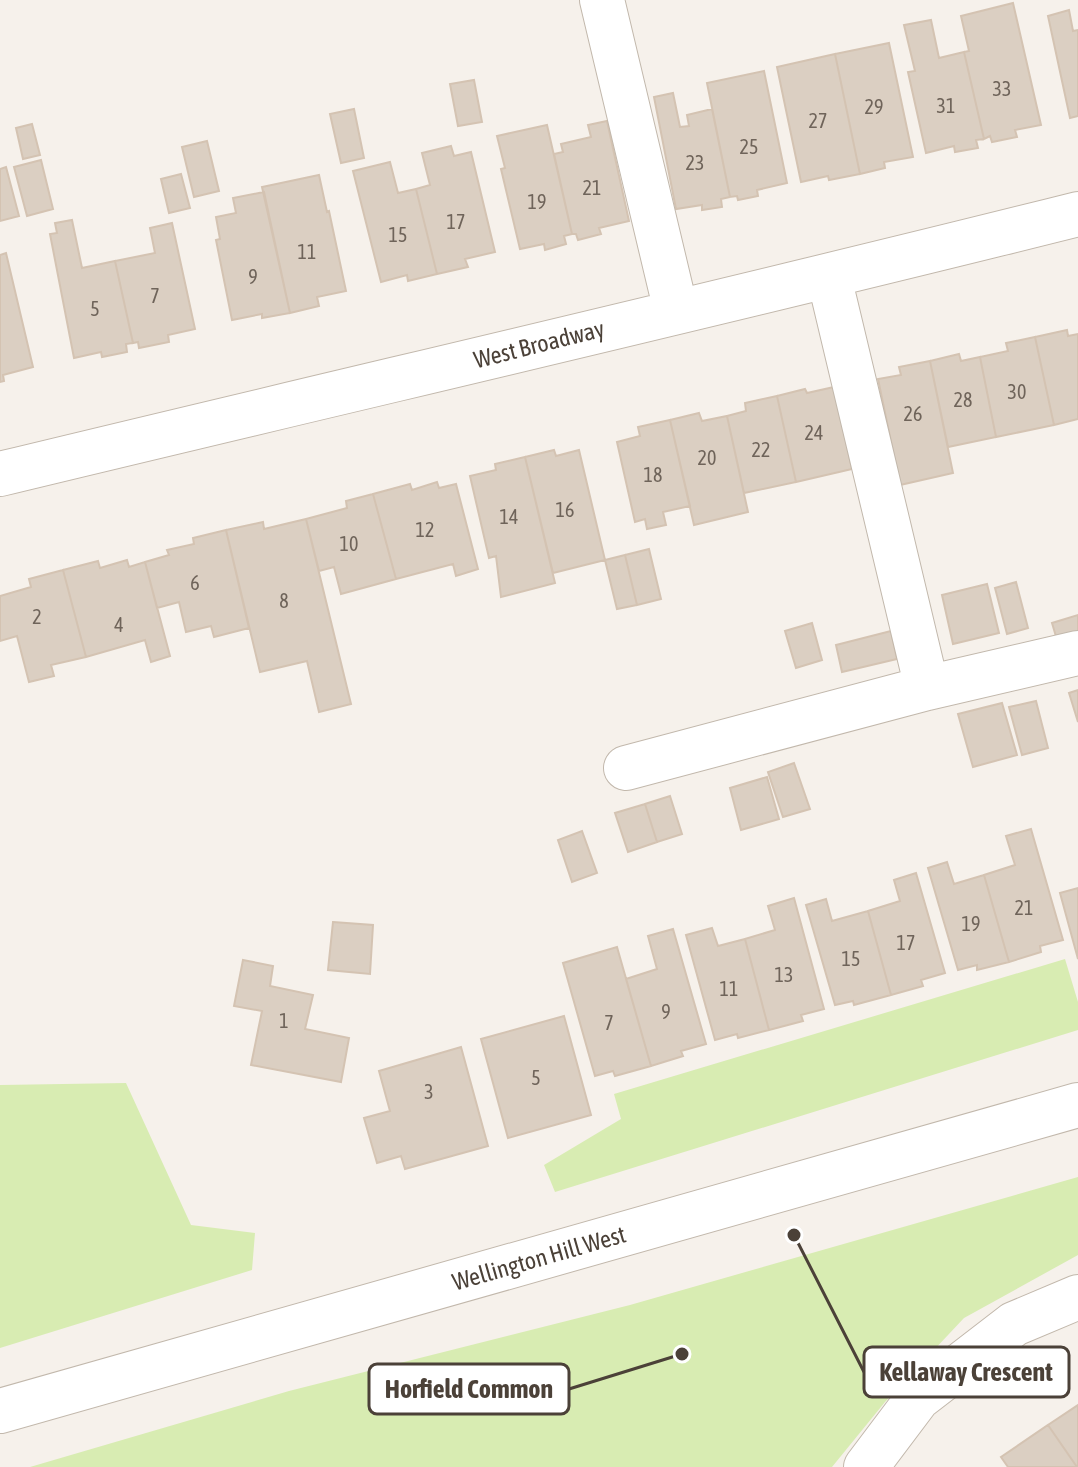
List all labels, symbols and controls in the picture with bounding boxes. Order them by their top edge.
house number: 33 [993,77,1011,100]
house number: 31 [937,94,955,117]
house number: 29 [865,95,883,118]
house number: 27 [809,109,827,132]
house number: 25 [740,135,758,158]
house number: 23 [686,151,704,174]
house number: 21 [583,176,601,199]
house number: 19 [528,190,546,213]
house number: 17 [447,210,465,233]
house number: 15 [389,223,407,246]
house number: 11 [298,240,316,263]
house number: 9 [248,265,258,288]
house number: 7 [150,284,160,307]
house number: 5 [90,297,100,320]
street label: West Broadway [471,315,607,373]
house number: 30 [1008,380,1026,403]
house number: 28 [954,388,972,411]
house number: 26 [904,402,922,425]
house number: 24 [805,421,823,444]
house number: 22 [752,438,770,461]
house number: 20 [698,446,716,469]
house number: 18 [644,463,662,486]
house number: 16 [556,498,574,521]
house number: 14 [500,505,518,528]
house number: 12 [416,518,434,541]
house number: 10 [340,532,358,555]
house number: 6 [190,571,200,594]
house number: 8 [279,589,289,612]
house number: 2 [32,605,42,628]
house number: 4 [114,613,124,636]
house number: 21 [1015,896,1033,919]
house number: 19 [962,912,980,935]
house number: 17 [897,931,915,954]
house number: 15 [842,947,860,970]
house number: 13 [775,963,793,986]
house number: 11 [720,977,738,1000]
house number: 9 [661,1000,671,1023]
house number: 1 [279,1009,289,1032]
house number: 7 [604,1011,614,1034]
house number: 5 [531,1066,541,1089]
house number: 3 [424,1080,434,1103]
street label: Wellington Hill West [449,1220,629,1296]
callout: Kellaway Crescent [864,1347,1069,1397]
text: Kellaway Crescent [879,1357,1053,1387]
callout: Horfield Common [369,1364,569,1414]
text: Horfield Common [385,1374,553,1404]

